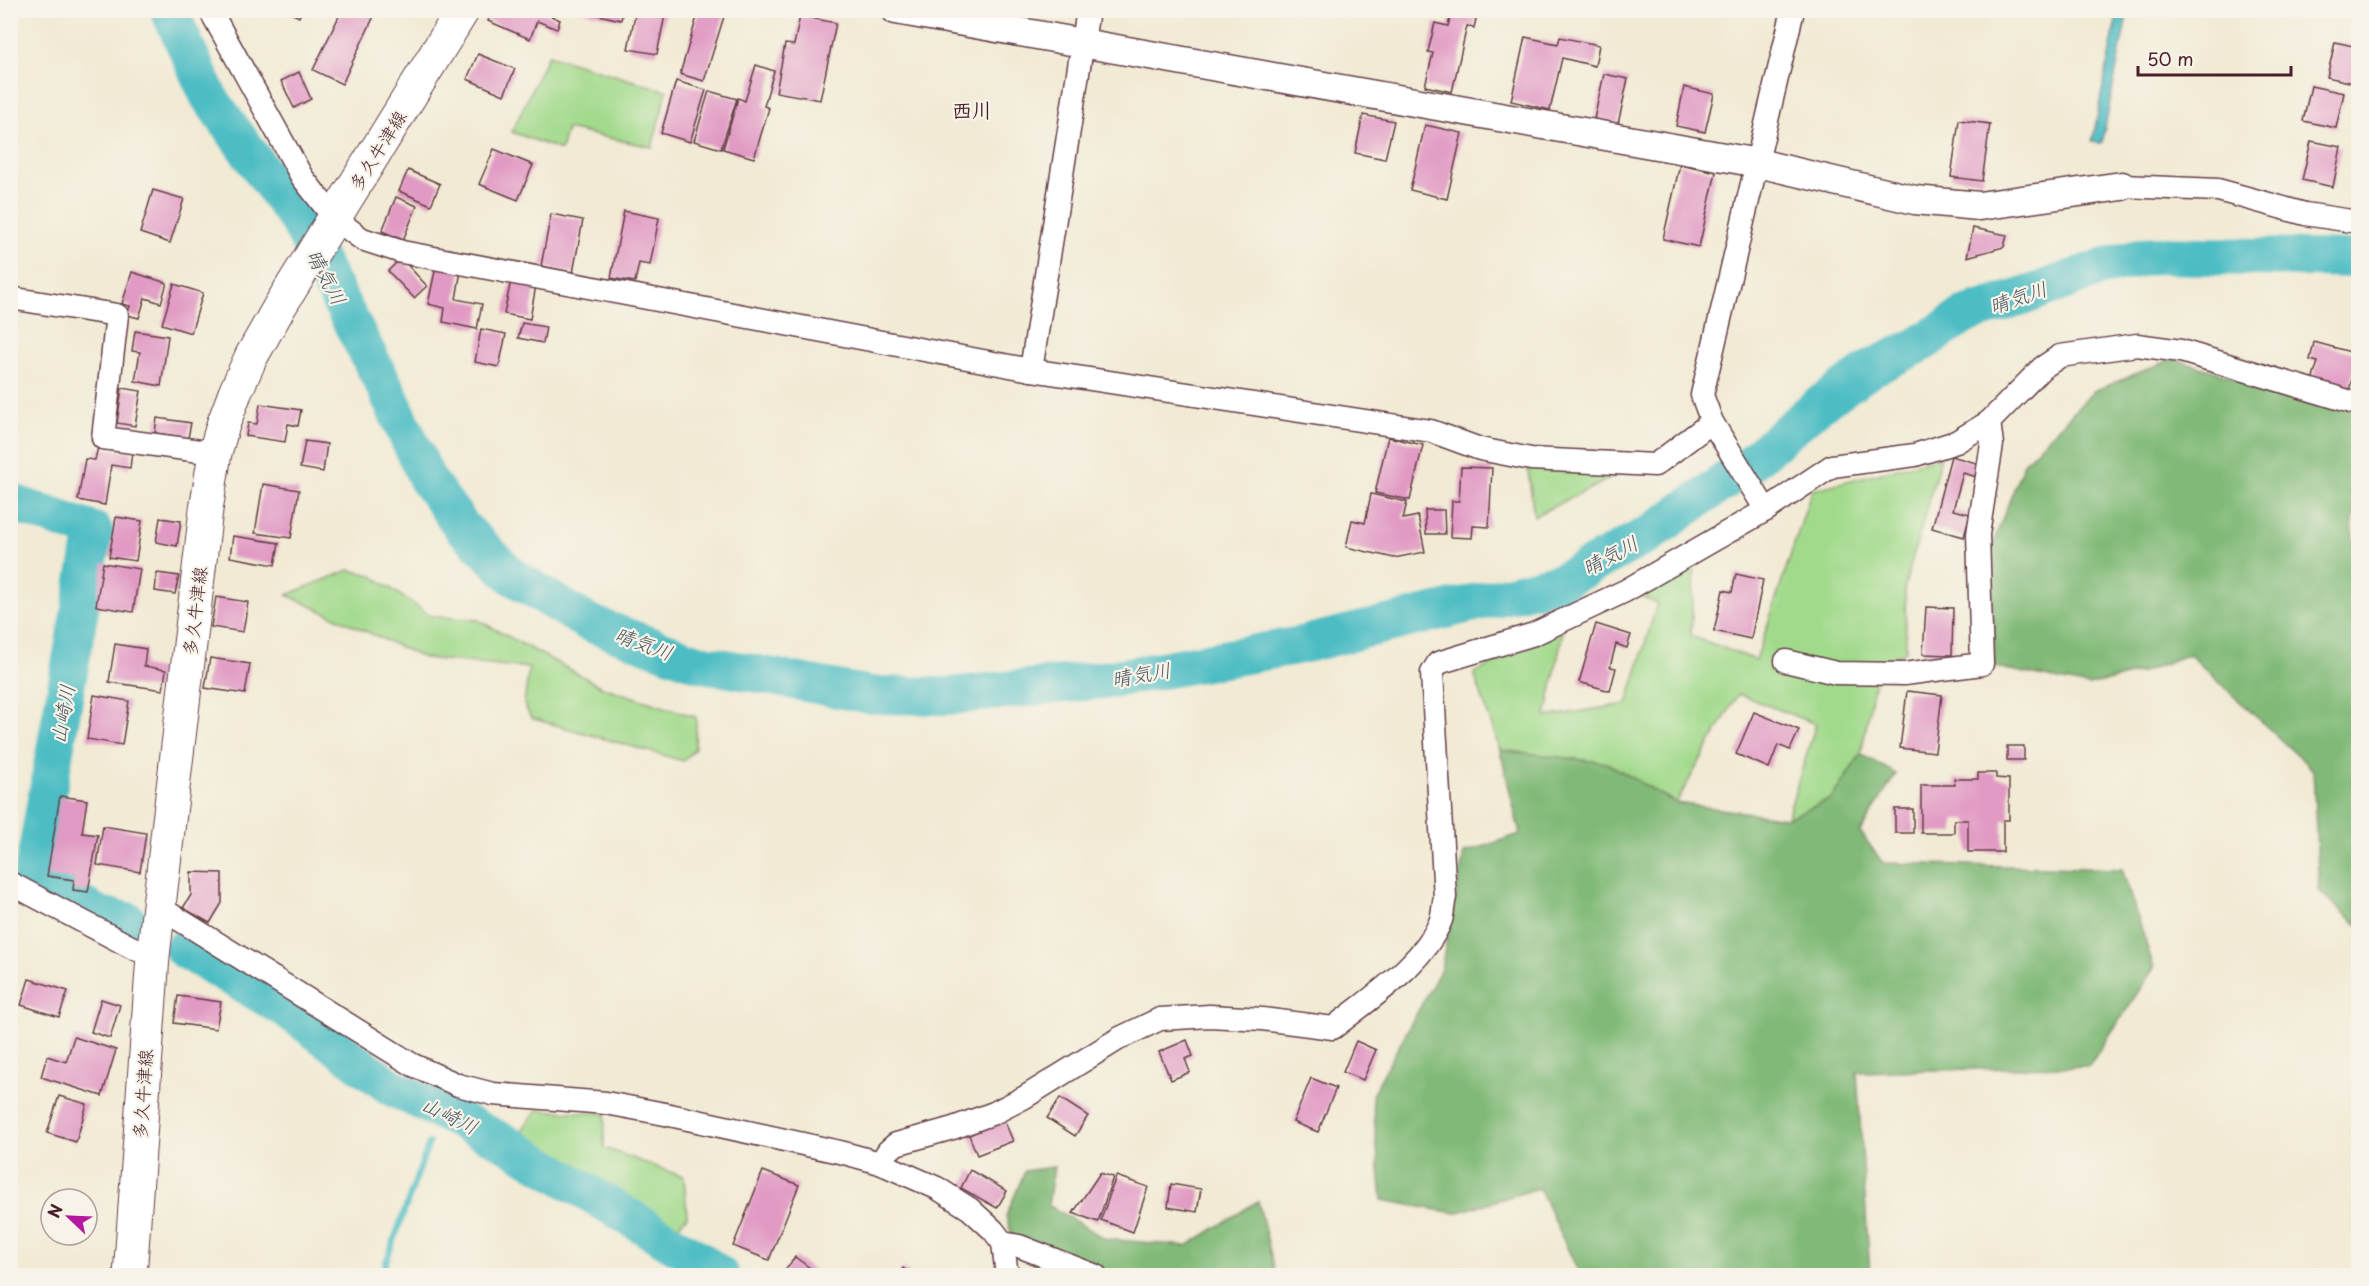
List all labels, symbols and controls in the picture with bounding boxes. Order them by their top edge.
scale bar [2138,39,2291,77]
text: 50 m [2147,45,2194,72]
district label: 西川 [952,95,992,125]
street label: 多久牛津線 [342,105,412,195]
water label: 晴気川 [300,243,354,311]
water label: 晴気川 [1985,273,2051,321]
water label: 晴気川 [1576,528,1644,582]
street label: 多久牛津線 [175,565,213,657]
water label: 晴気川 [611,619,677,667]
water label: 晴気川 [1109,654,1173,694]
water label: 山崎川 [42,682,82,746]
street label: 多久牛津線 [125,1048,159,1140]
water label: 山崎川 [416,1088,484,1142]
north arrow [39,1187,99,1247]
text: N [41,1200,68,1221]

